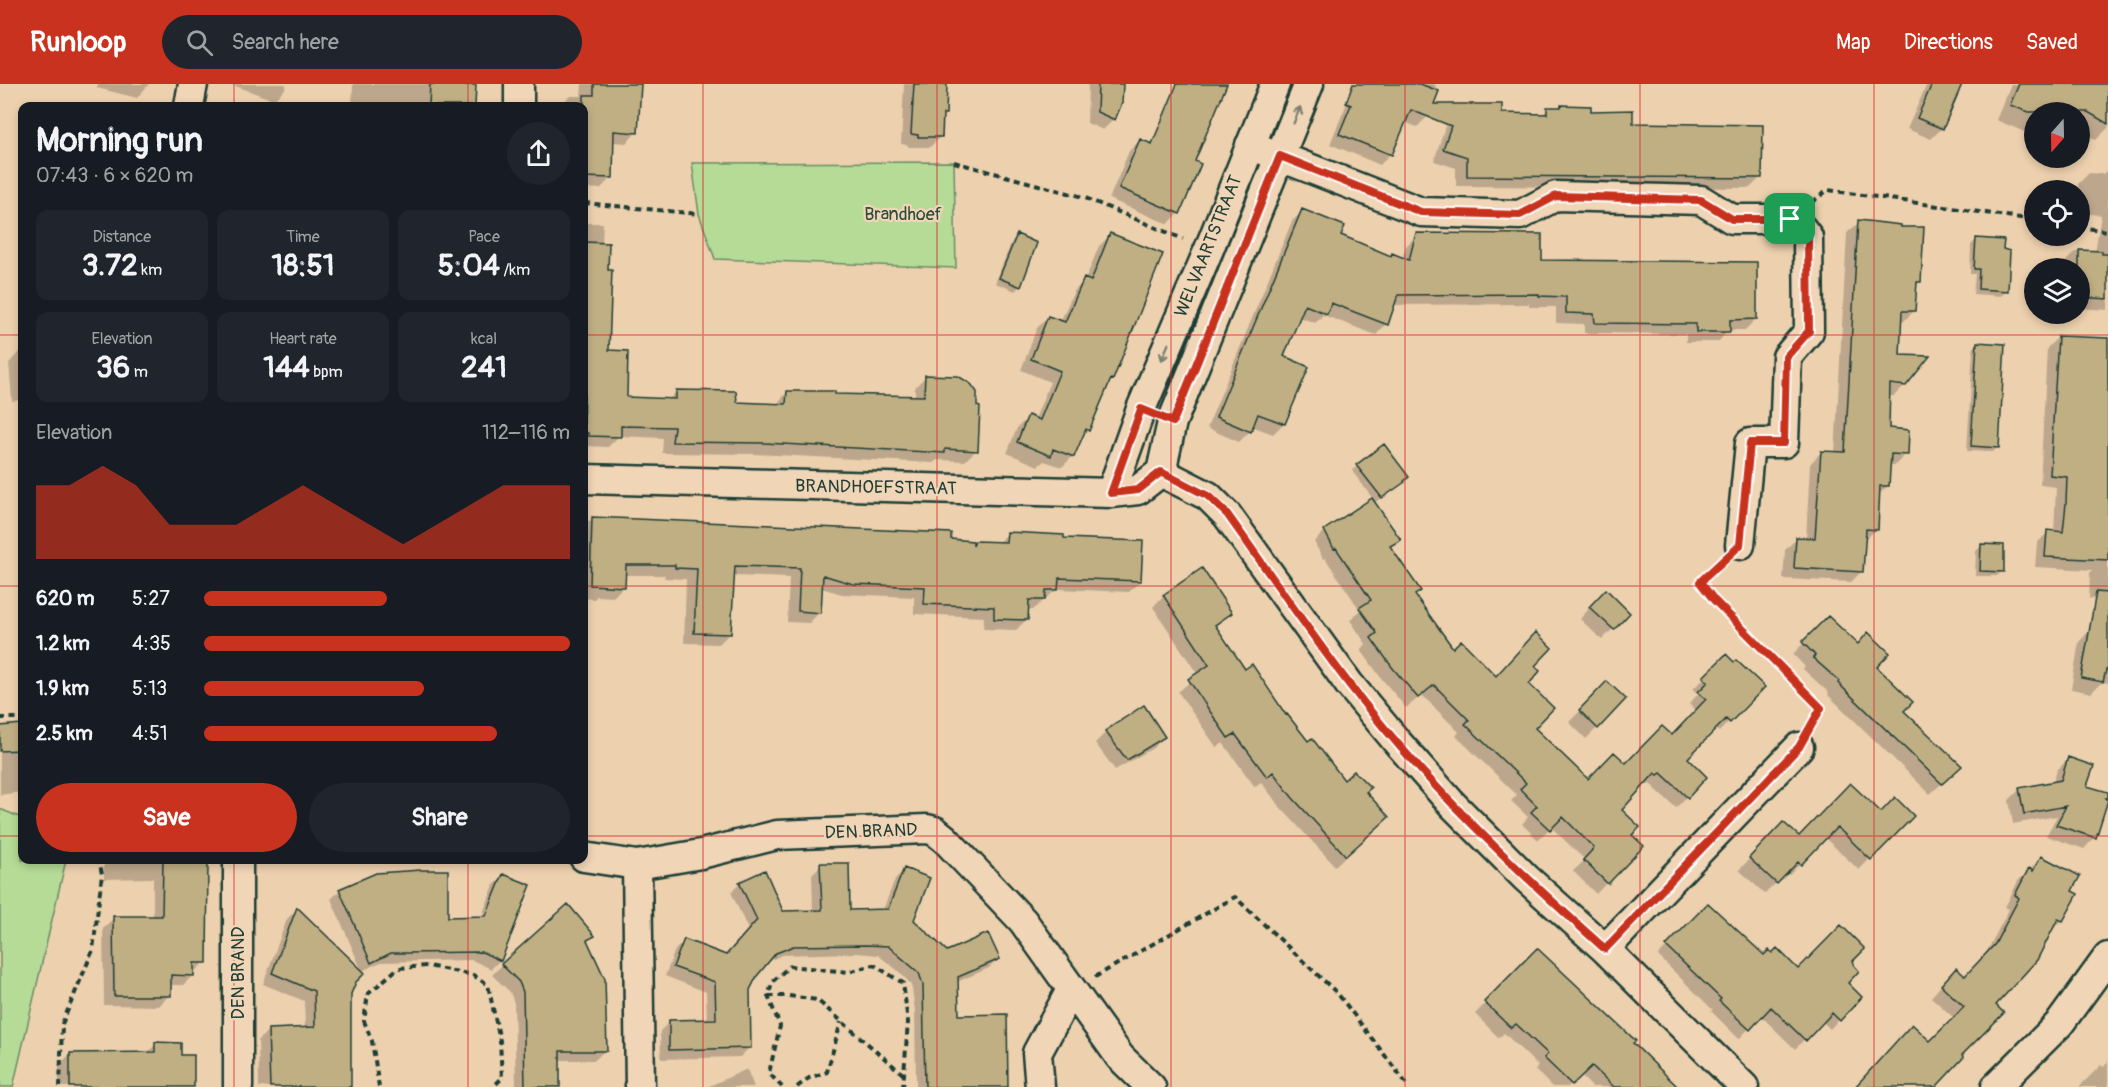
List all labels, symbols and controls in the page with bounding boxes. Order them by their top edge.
search box [162,15,582,69]
text: Runloop [30,25,126,60]
icon: search [183,26,216,59]
text: Search here [231,28,339,56]
text: Map [1836,29,1871,56]
text: Directions [1904,29,1993,56]
text: Saved [2026,29,2078,56]
north arrow [2024,102,2090,168]
map controls [2024,102,2090,324]
one-way arrow [1292,106,1303,124]
text: Morning run [36,120,203,161]
button: share [507,122,570,185]
text: 07:43 · 6 × 620 m [36,163,193,188]
street label: WELVAARTSTRAAT [1170,172,1247,320]
button: locate [2024,180,2090,246]
pin [1764,193,1815,244]
icon: arrive [1773,202,1806,235]
park label: Brandhoef [864,203,943,226]
text: Distance [93,227,151,247]
text: Time [286,227,320,247]
text: Pace [468,227,500,247]
text: 3.72 [82,247,138,284]
text: 18:51 [272,247,334,284]
text: 5:04 [438,247,500,284]
button: layers [2024,258,2090,324]
text: km [138,260,162,280]
text: /km [500,260,530,280]
text: Elevation [92,329,152,349]
text: Heart rate [269,329,337,349]
text: kcal [471,329,497,349]
one-way arrow [1159,342,1170,360]
text: 36 [96,349,130,386]
text: 144 [263,349,310,386]
text: 241 [461,349,507,386]
text: m [130,362,148,382]
text: bpm [310,362,343,382]
text: Elevation [36,420,112,445]
text: 112–116 m [482,420,570,445]
street label: BRANDHOEFSTRAAT [795,475,957,500]
text: 620 m [36,586,95,611]
text: 5:27 [132,586,170,611]
text: 1.2 km [36,631,90,656]
text: 4:35 [132,631,171,656]
text: 1.9 km [36,676,89,701]
text: 5:13 [132,676,167,701]
text: 2.5 km [36,721,93,746]
text: 4:51 [132,721,168,746]
button: Save [36,783,297,852]
button: Share [309,783,570,852]
street label: DEN BRAND [824,818,918,845]
street label: DEN BRAND [227,927,250,1019]

